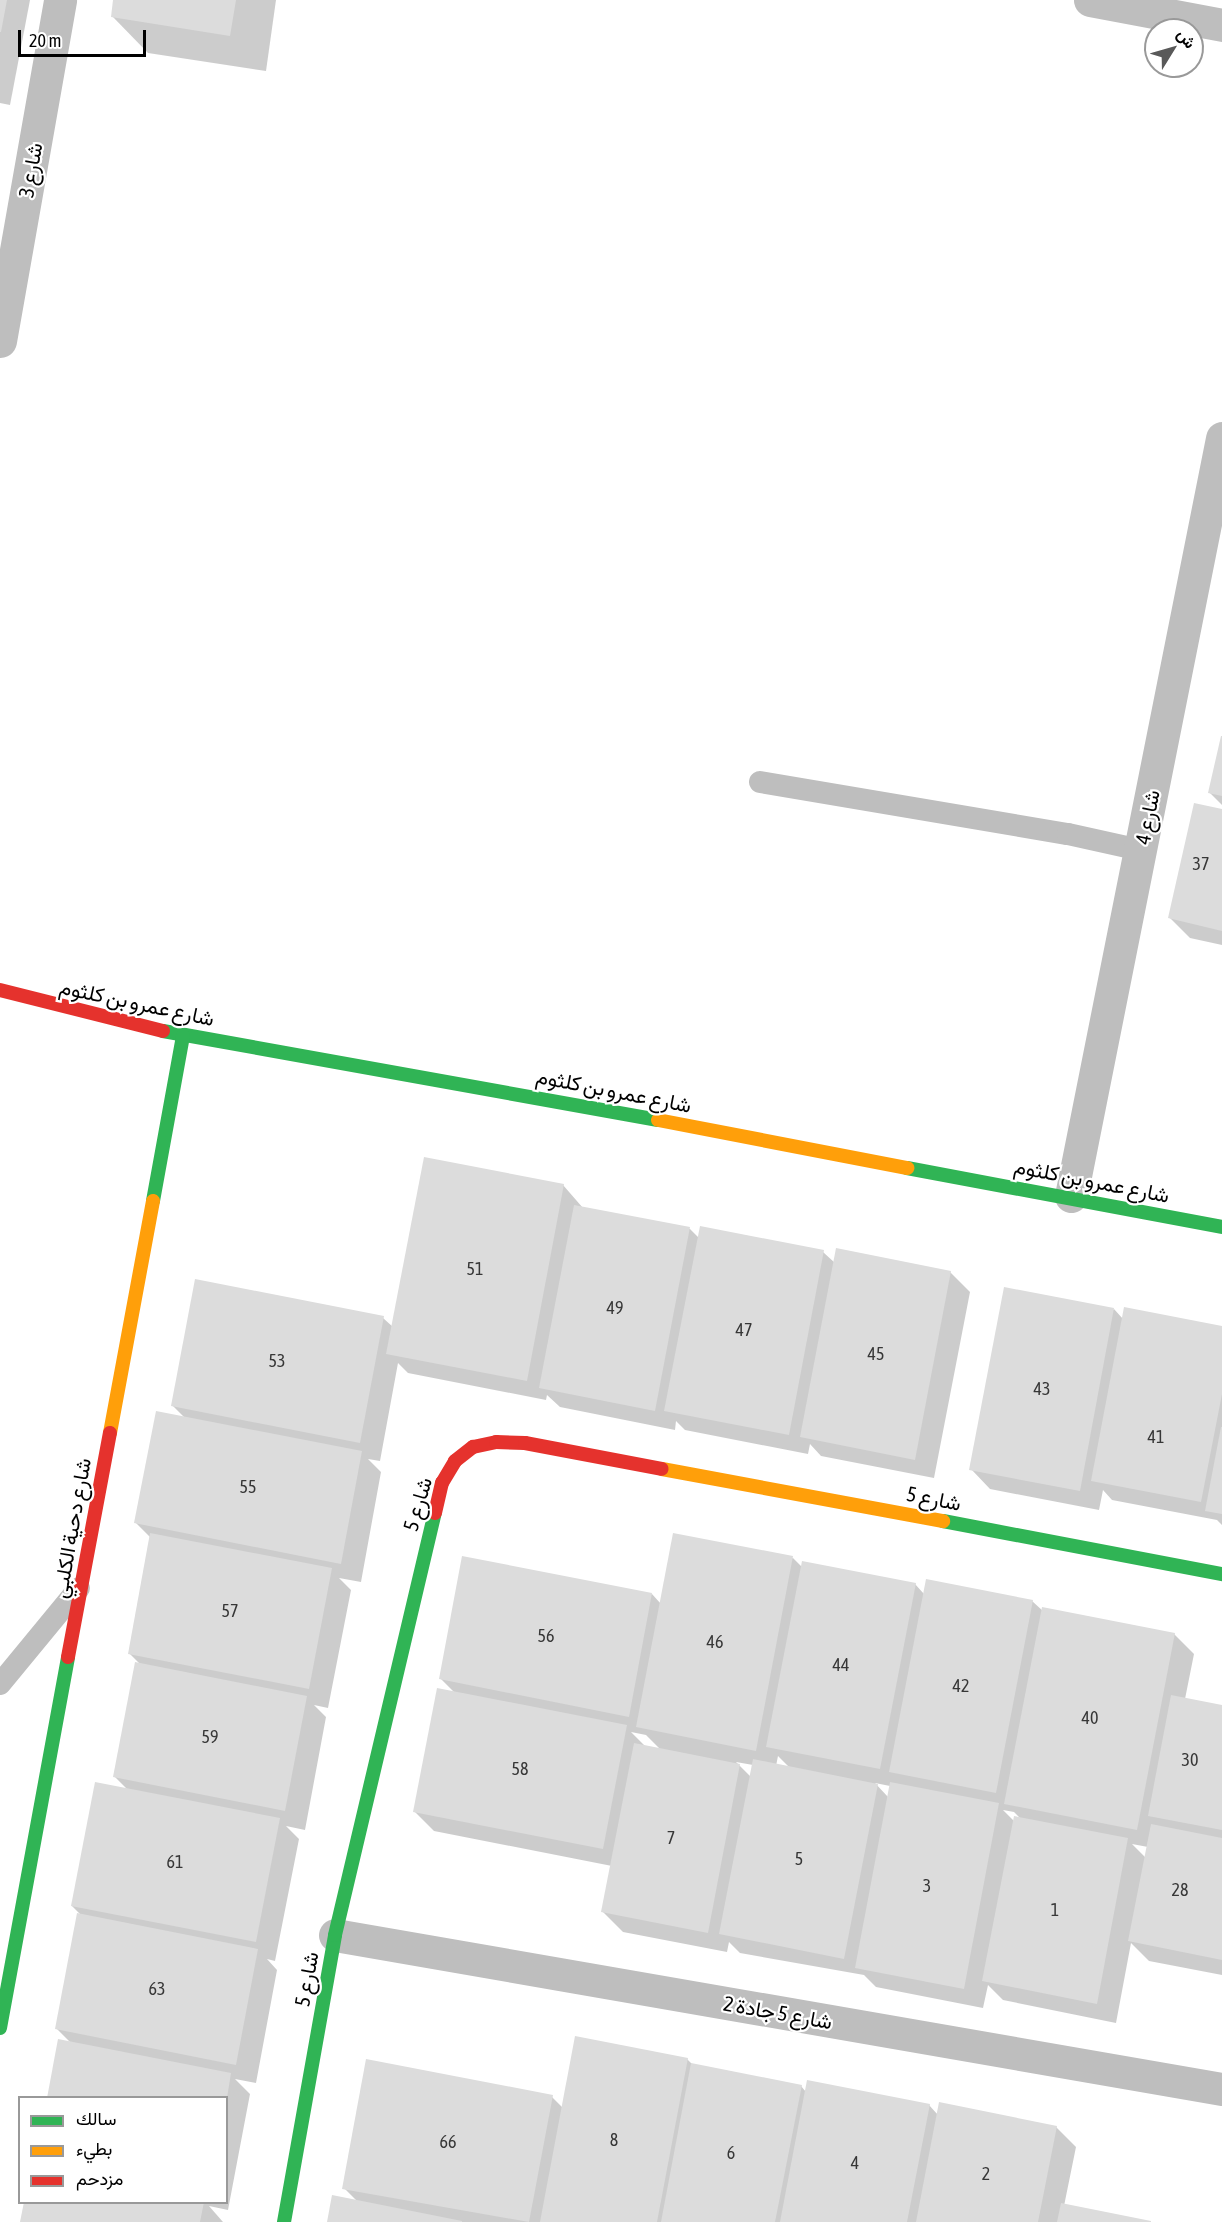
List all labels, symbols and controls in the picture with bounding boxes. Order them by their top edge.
scale bar [21,18,148,56]
north arrow [1144,18,1204,78]
text: ش [1174,25,1200,51]
text: 20 m [29,30,61,51]
street label: شارع 3 [13,141,47,199]
street label: شارع 4 [1129,788,1165,846]
house number: 37 [1193,853,1209,875]
street label: شارع عمرو بن كلثوم [57,973,217,1031]
street label: شارع عمرو بن كلثوم [534,1063,694,1117]
street label: شارع عمرو بن كلثوم [1012,1153,1172,1207]
house number: 51 [467,1258,483,1280]
house number: 49 [607,1297,623,1319]
house number: 47 [736,1319,752,1341]
house number: 45 [868,1343,884,1365]
house number: 53 [269,1350,285,1372]
house number: 43 [1034,1378,1050,1400]
house number: 41 [1148,1426,1164,1448]
street label: شارع دحية الكلبي [46,1456,96,1600]
street label: شارع 5 [397,1474,437,1534]
house number: 55 [240,1476,256,1498]
street label: شارع 5 [905,1480,963,1516]
house number: 57 [222,1600,238,1622]
house number: 56 [538,1625,554,1647]
house number: 46 [707,1631,723,1653]
house number: 44 [833,1654,849,1676]
house number: 42 [953,1675,969,1697]
house number: 40 [1082,1707,1098,1729]
house number: 59 [202,1726,218,1748]
house number: 30 [1182,1749,1198,1771]
house number: 58 [512,1758,528,1780]
house number: 7 [667,1827,675,1849]
house number: 5 [795,1848,803,1870]
house number: 61 [167,1851,183,1873]
house number: 3 [923,1875,931,1897]
house number: 28 [1172,1879,1188,1901]
house number: 1 [1051,1899,1059,1921]
street label: شارع 5 [289,1950,323,2008]
house number: 63 [149,1978,165,2000]
street label: شارع 5 جادة 2 [722,1990,834,2034]
legend [18,2096,228,2204]
text: سالك [76,2108,116,2129]
house number: 8 [610,2129,618,2151]
house number: 66 [440,2131,456,2153]
text: بطيء [76,2138,112,2159]
house number: 6 [727,2142,735,2164]
house number: 4 [851,2152,859,2174]
house number: 2 [982,2163,990,2185]
text: مزدحم [76,2168,123,2189]

